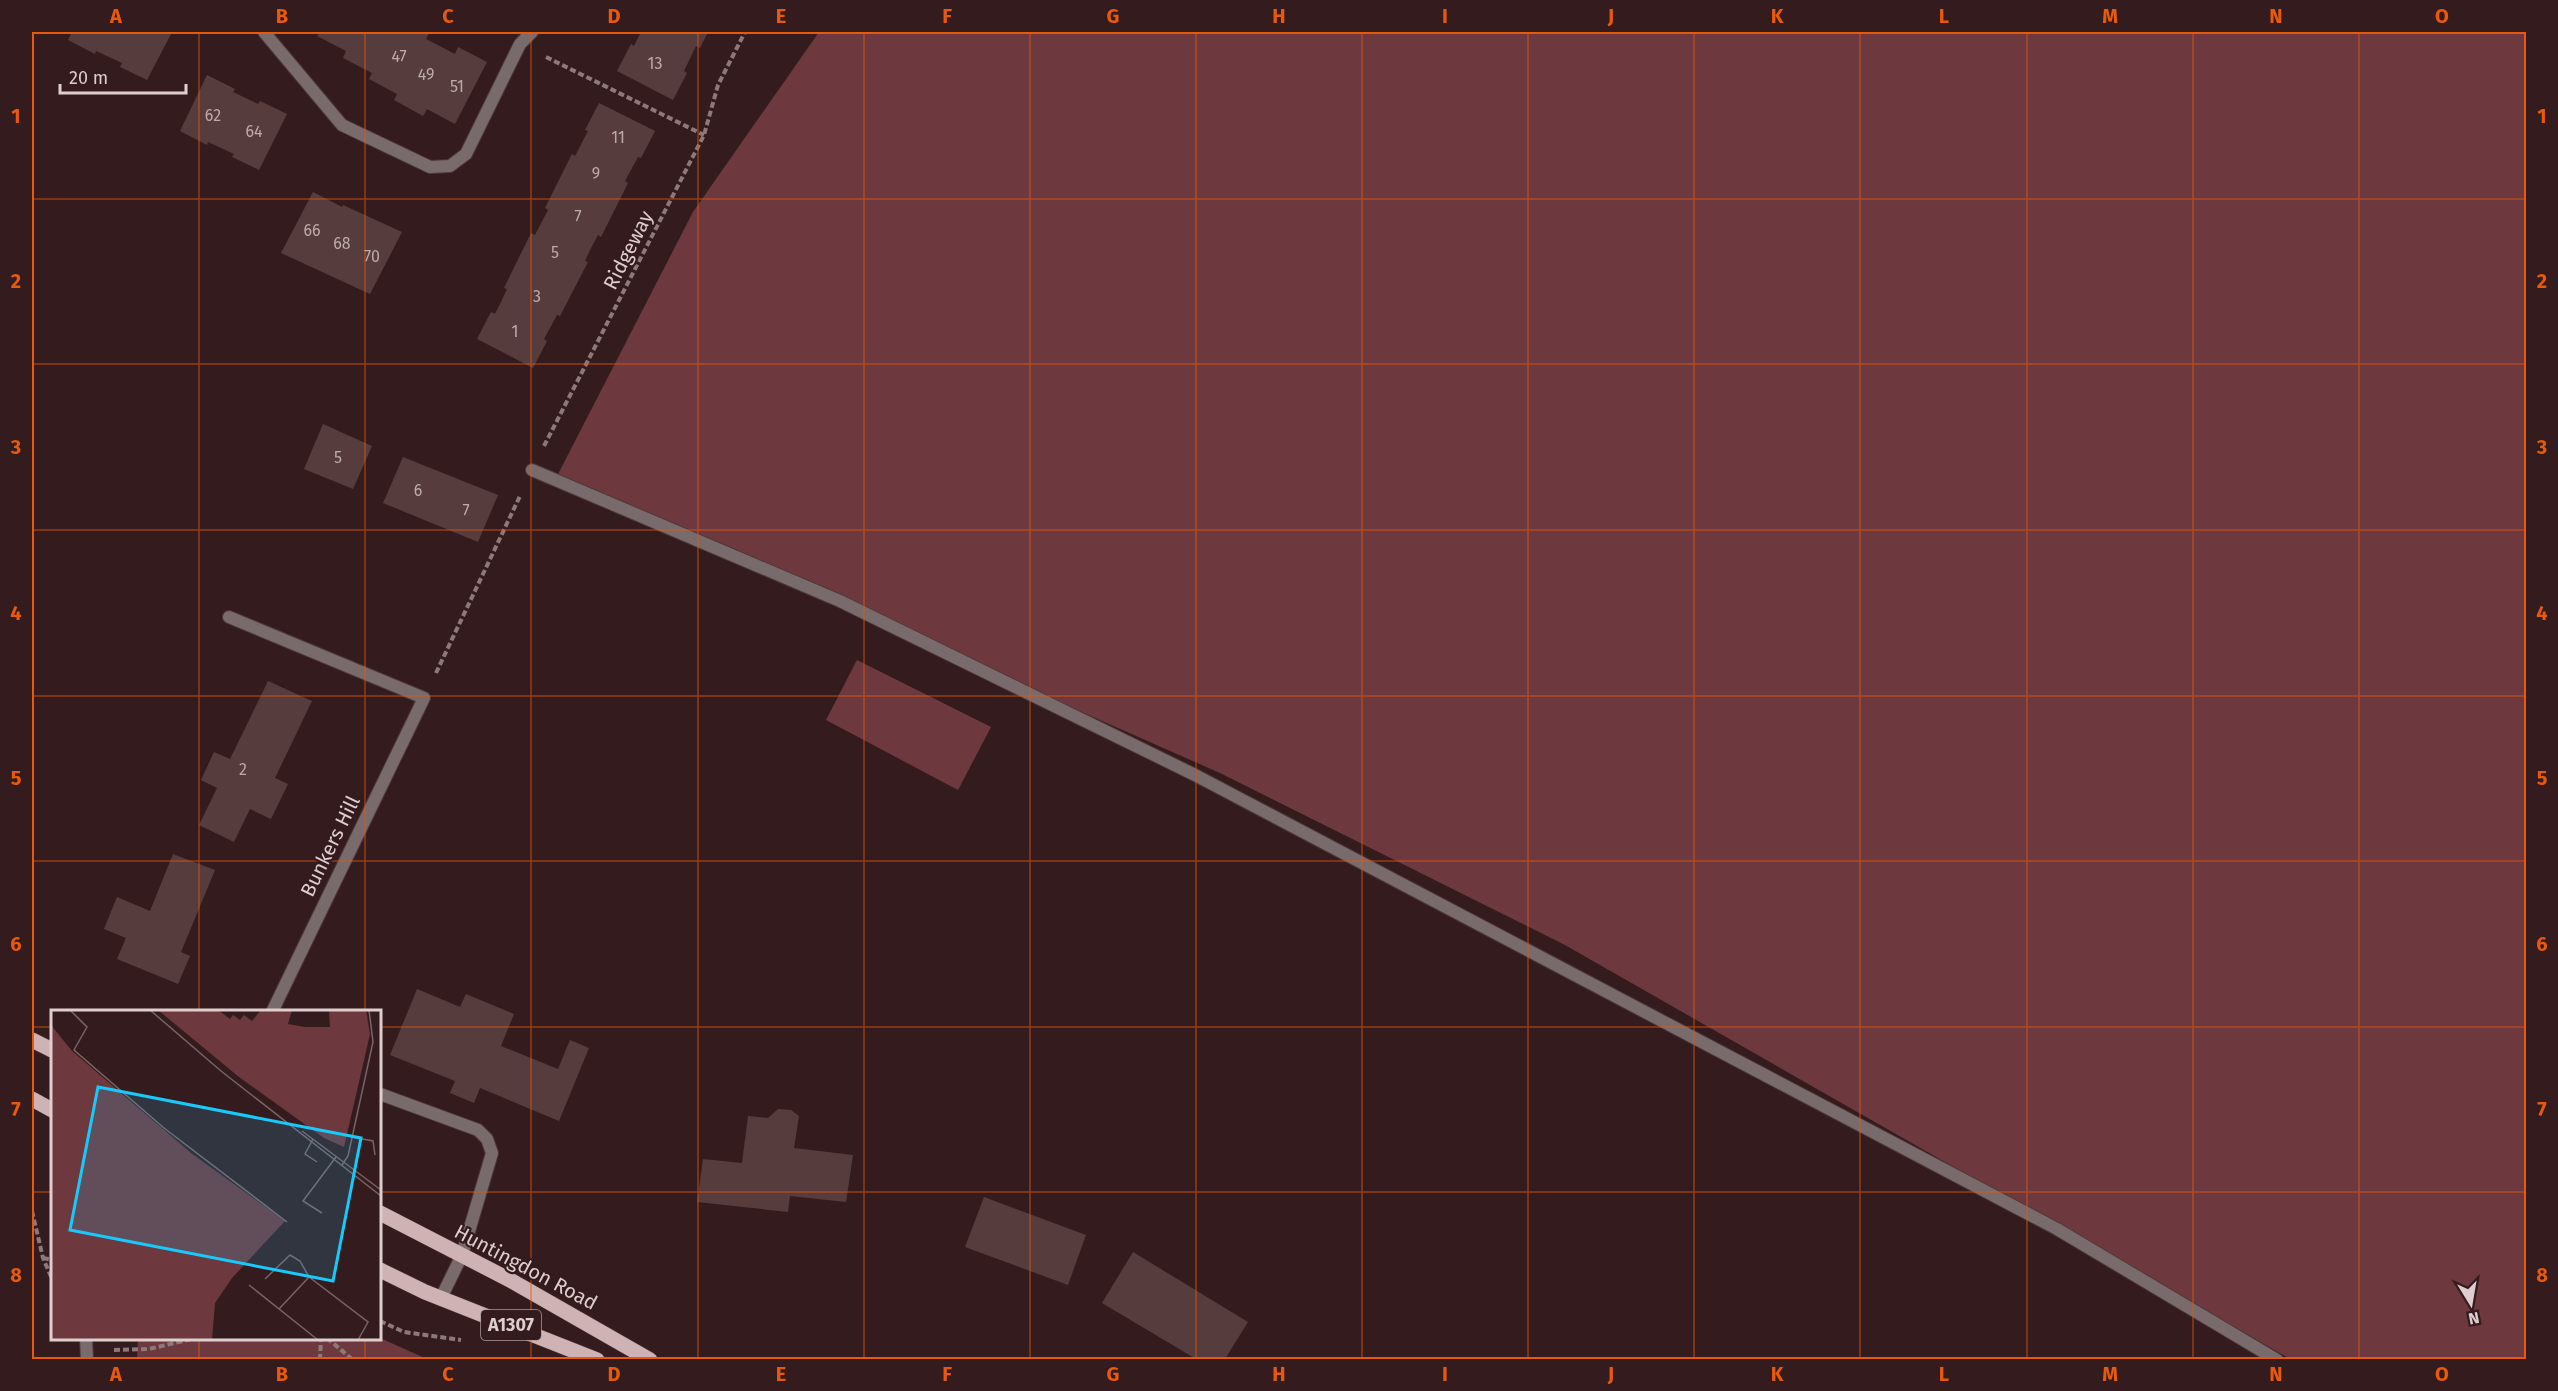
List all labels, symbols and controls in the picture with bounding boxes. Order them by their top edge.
text: A [109,4,123,28]
text: B [276,4,288,28]
text: C [442,4,454,28]
text: D [607,4,621,28]
text: E [776,4,786,28]
text: F [942,4,952,28]
text: G [1107,4,1119,28]
text: H [1272,4,1286,28]
text: I [1442,4,1448,28]
text: J [1607,4,1614,28]
text: K [1771,4,1784,28]
text: L [1939,4,1949,28]
text: M [2102,4,2118,28]
text: N [2269,4,2283,28]
text: O [2435,4,2449,28]
house number: 47 [391,47,407,66]
house number: 13 [648,54,662,73]
scale bar [60,57,186,95]
house number: 49 [418,65,434,84]
text: 20 m [69,67,108,89]
house number: 51 [450,77,464,96]
text: 1 [11,104,21,128]
text: 1 [2537,104,2547,128]
house number: 62 [205,106,221,125]
house number: 64 [245,122,263,141]
house number: 11 [611,128,625,147]
house number: 9 [592,164,600,183]
street label: Ridgeway [598,206,658,293]
house number: 7 [574,207,582,226]
house number: 66 [303,221,321,240]
house number: 68 [333,234,351,253]
house number: 5 [551,243,559,262]
house number: 70 [364,247,380,266]
text: 2 [11,269,21,293]
text: 2 [2537,269,2547,293]
house number: 3 [533,287,541,306]
house number: 1 [512,322,518,341]
text: 3 [10,435,21,459]
text: 3 [2536,435,2547,459]
house number: 5 [334,448,342,467]
house number: 6 [414,481,422,500]
house number: 7 [462,501,470,520]
text: 4 [10,601,22,625]
text: 4 [2536,601,2548,625]
house number: 2 [239,760,247,779]
text: 5 [11,766,22,790]
text: 5 [2537,766,2548,790]
street label: Bunkers Hill [295,791,365,900]
text: 6 [10,932,22,956]
text: 6 [2536,932,2548,956]
inset map [51,1010,381,1340]
text: 7 [11,1097,21,1121]
text: 7 [2537,1097,2547,1121]
street label: Huntingdon Road [450,1219,602,1315]
text: 8 [10,1263,22,1287]
text: 8 [2536,1263,2548,1287]
north arrow [2441,1274,2501,1334]
text: N [2467,1308,2481,1329]
road number: A1307 [481,1310,541,1340]
text: A [109,1362,123,1386]
text: B [276,1362,288,1386]
text: C [442,1362,454,1386]
text: D [607,1362,621,1386]
text: E [776,1362,786,1386]
text: F [942,1362,952,1386]
text: G [1107,1362,1119,1386]
text: H [1272,1362,1286,1386]
text: I [1442,1362,1448,1386]
text: J [1607,1362,1614,1386]
text: K [1771,1362,1784,1386]
text: L [1939,1362,1949,1386]
text: M [2102,1362,2118,1386]
text: N [2269,1362,2283,1386]
text: O [2435,1362,2449,1386]

